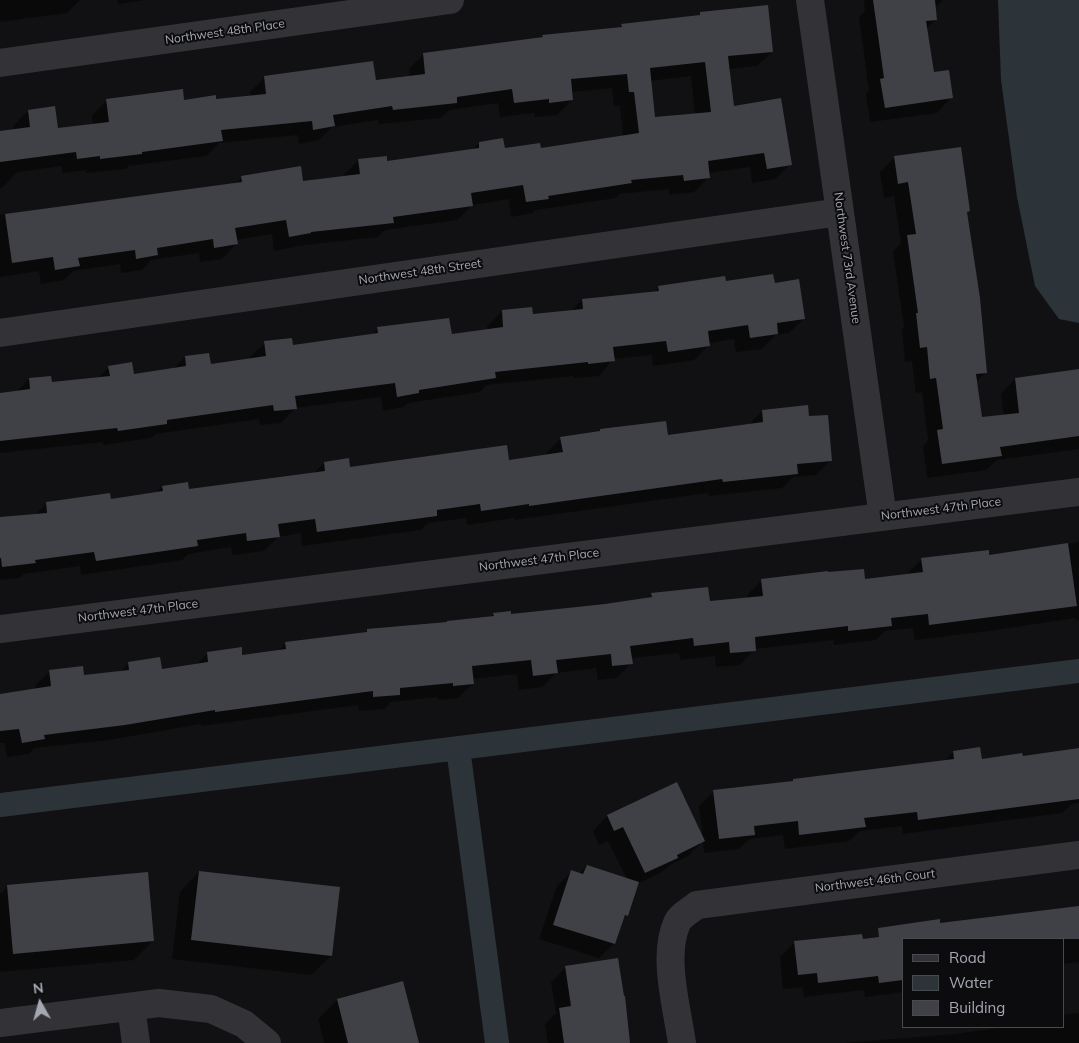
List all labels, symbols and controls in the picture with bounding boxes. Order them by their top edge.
street label: Northwest 48th Place [164,16,286,48]
street label: Northwest 73rd Avenue [831,191,863,325]
street label: Northwest 48th Street [358,256,482,288]
street label: Northwest 47th Place [880,494,1002,524]
street label: Northwest 47th Place [478,545,600,575]
street label: Northwest 47th Place [77,596,199,626]
street label: Northwest 46th Court [814,866,936,896]
legend [902,938,1064,1028]
text: Road [949,948,986,967]
text: Water [949,973,993,992]
north arrow [15,978,65,1028]
text: N [32,979,45,998]
text: Building [949,998,1005,1017]

